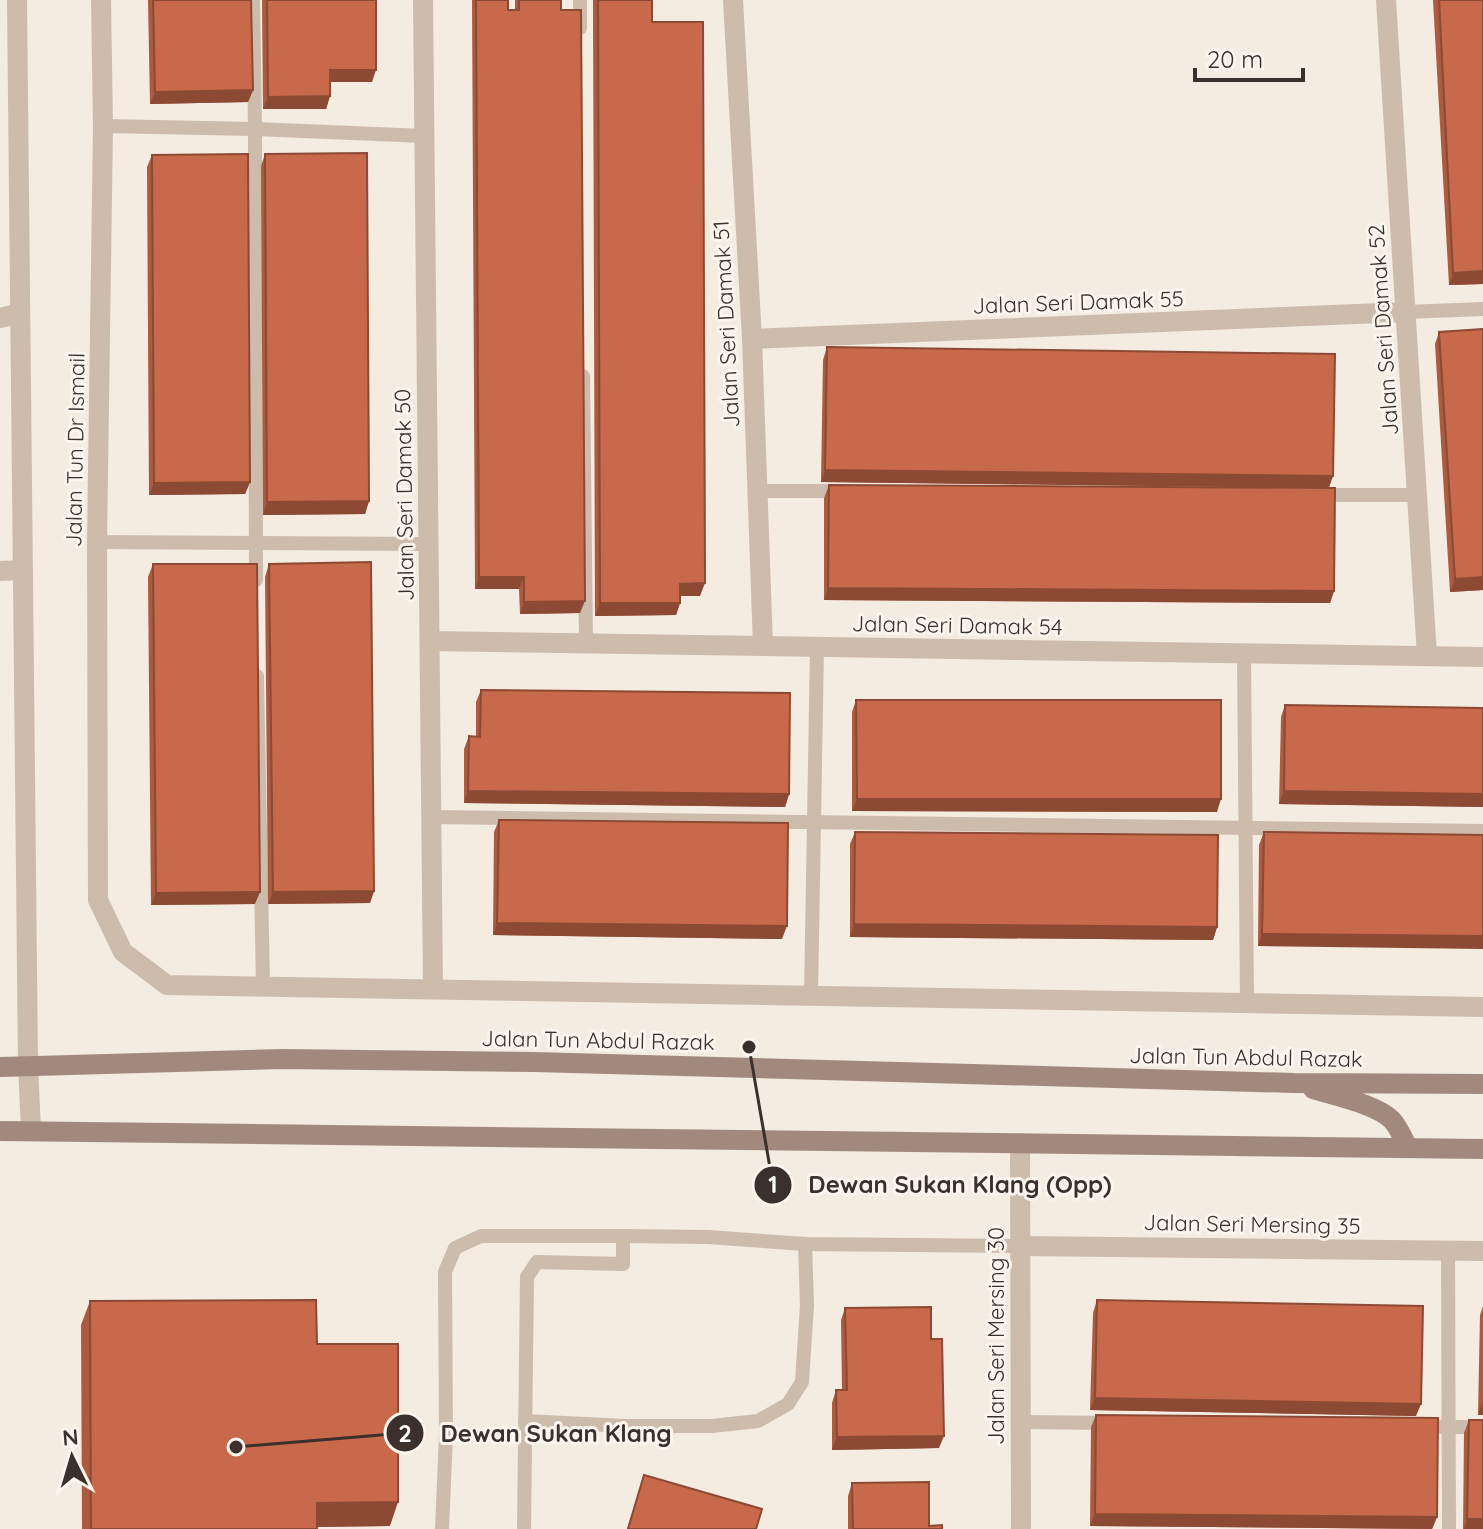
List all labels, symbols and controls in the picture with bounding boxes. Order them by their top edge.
scale bar [1195,32,1303,82]
text: 20 m [1207,44,1263,74]
street label: Jalan Seri Damak 51 [707,220,745,428]
street label: Jalan Seri Damak 52 [1362,224,1404,436]
street label: Jalan Seri Damak 55 [972,284,1184,320]
street label: Jalan Tun Dr Ismail [59,353,91,547]
street label: Jalan Seri Damak 50 [388,389,420,601]
street label: Jalan Seri Damak 54 [851,609,1063,641]
street label: Jalan Tun Abdul Razak [481,1024,715,1056]
street label: Jalan Tun Abdul Razak [1129,1041,1363,1073]
callout: Dewan Sukan Klang (Opp) [753,1161,1128,1209]
text: 1 [768,1169,778,1199]
text: Dewan Sukan Klang (Opp) [808,1169,1112,1199]
street label: Jalan Seri Mersing 35 [1143,1208,1361,1240]
street label: Jalan Seri Mersing 30 [982,1227,1010,1445]
callout: Dewan Sukan Klang [385,1409,688,1457]
north arrow [32,1417,112,1497]
text: 2 [398,1418,412,1448]
text: Dewan Sukan Klang [440,1418,672,1448]
text: N [61,1422,80,1452]

